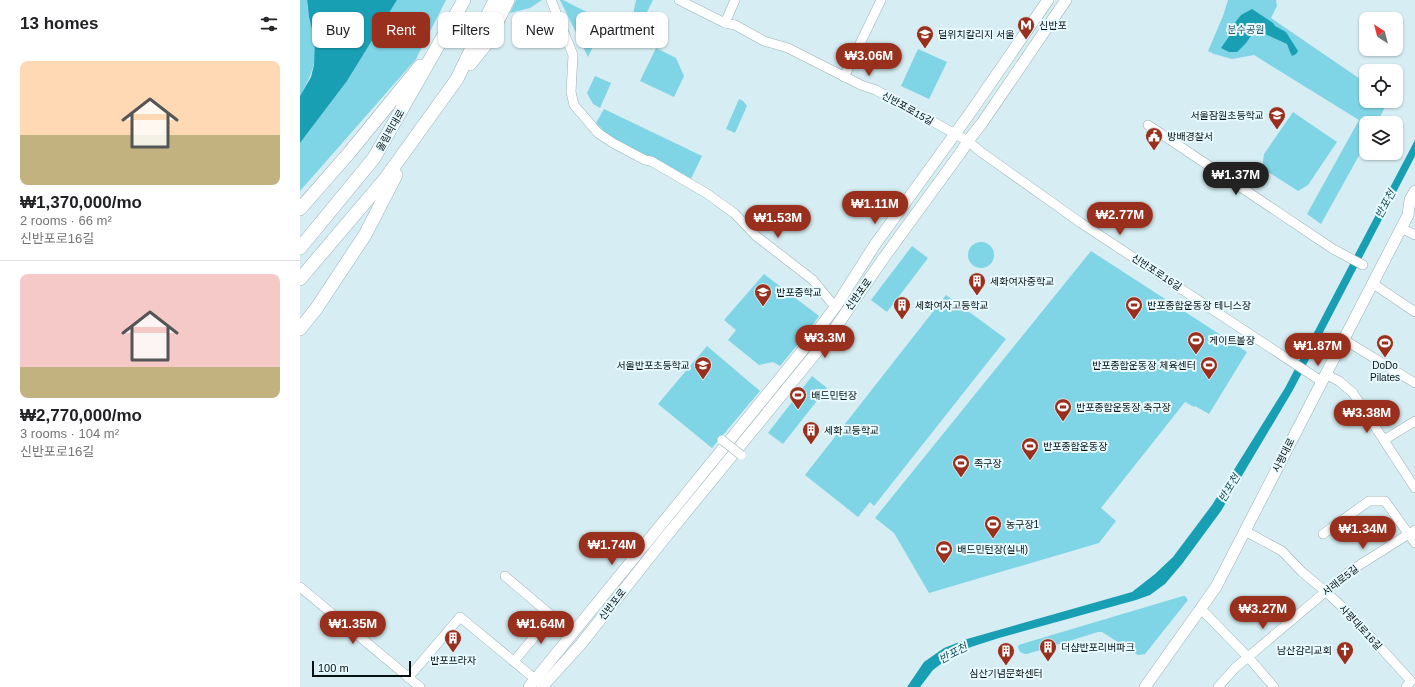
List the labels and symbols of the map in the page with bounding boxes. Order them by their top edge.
north arrow [1359,12,1403,56]
metro station icon: 신반포 [1016,15,1036,40]
place label: 신반포 [1039,20,1067,31]
school or university icon: 덜위치칼리지 서울 [915,24,935,49]
park label: 분수공원 [1228,24,1264,35]
place label: 덜위치칼리지 서울 [938,29,1014,40]
pin: ₩3.06M [836,43,902,77]
street label: 신반포로15길 [880,90,935,127]
school or university icon: 서울잠원초등학교 [1267,105,1287,130]
street label: 올림픽대로 [374,108,407,153]
place label: 서울잠원초등학교 [1190,110,1264,121]
public building icon: 방배경찰서 [1144,126,1164,151]
place label: 방배경찰서 [1167,131,1213,142]
pin: ₩1.37M [1203,162,1269,196]
water label: 반포천 [1373,186,1398,220]
pin: ₩1.11M [842,191,908,225]
pin: ₩2.77M [1087,202,1153,236]
pin: ₩1.53M [745,205,811,239]
street label: 신반포로16길 [1130,252,1184,293]
building icon: 세화여자중학교 [967,271,987,296]
street label: 신반포로 [843,276,874,312]
place label: 세화여자중학교 [990,276,1054,287]
school or university icon: 반포중학교 [753,282,773,307]
place label: 반포중학교 [776,287,822,298]
building icon: 세화여자고등학교 [892,295,912,320]
sports icon: 반포종합운동장 테니스장 [1124,295,1144,320]
place label: 세화여자고등학교 [915,300,989,311]
place label: 반포종합운동장 테니스장 [1147,300,1251,311]
pin: ₩3.3M [797,325,853,359]
sports icon: 게이트볼장 [1186,330,1206,355]
pin: ₩1.87M [1285,333,1351,367]
sports icon: DoDo Pilates [1375,333,1395,358]
place label: 게이트볼장 [1209,335,1255,346]
school or university icon: 서울반포초등학교 [693,355,713,380]
sports icon: 반포종합운동장 체육센터 [1199,355,1219,380]
place label: 서울반포초등학교 [616,360,690,371]
place label: 반포종합운동장 체육센터 [1092,360,1196,371]
place label: DoDo Pilates [1370,360,1400,383]
sports icon: 배드민턴장 [788,385,808,410]
place label: 배드민턴장 [811,390,857,401]
sports icon: 반포종합운동장 축구장 [1053,397,1073,422]
pin: ₩3.38M [1334,400,1400,434]
place label: 반포종합운동장 축구장 [1076,402,1171,413]
building icon: 세화고등학교 [801,420,821,445]
place label: 세화고등학교 [824,425,879,436]
sports icon: 반포종합운동장 [1020,436,1040,461]
street label: 사평대로 [1270,436,1297,474]
place label: 반포종합운동장 [1043,441,1107,452]
sports icon: 족구장 [951,453,971,478]
place label: 족구장 [974,458,1002,469]
water label: 반포천 [1216,470,1243,504]
sports icon: 농구장1 [983,514,1003,539]
pin: ₩1.34M [1330,516,1396,550]
place label: 농구장1 [1006,519,1040,530]
pin: ₩1.74M [579,532,645,566]
sports icon: 배드민턴장(실내) [934,539,954,564]
place label: 배드민턴장(실내) [957,544,1028,555]
street label: 서래로5길 [1320,563,1360,598]
street label: 신반포로 [597,586,628,622]
pin: ₩3.27M [1230,596,1296,630]
street label: 사평대로16길 [1337,603,1384,652]
pin: ₩1.35M [320,611,386,645]
pin: ₩1.64M [508,611,574,645]
building icon: 반포프라자 [443,628,463,653]
building icon: 더샵반포리버파크 [1038,637,1058,662]
water label: 반포천 [937,640,971,665]
church icon: 남산감리교회 [1335,640,1355,665]
building icon: 심산기념문화센터 [996,641,1016,666]
place label: 더샵반포리버파크 [1061,642,1135,653]
place label: 남산감리교회 [1277,645,1332,656]
place label: 반포프라자 [430,655,477,666]
scale bar [312,659,411,678]
place label: 심산기념문화센터 [969,668,1043,679]

